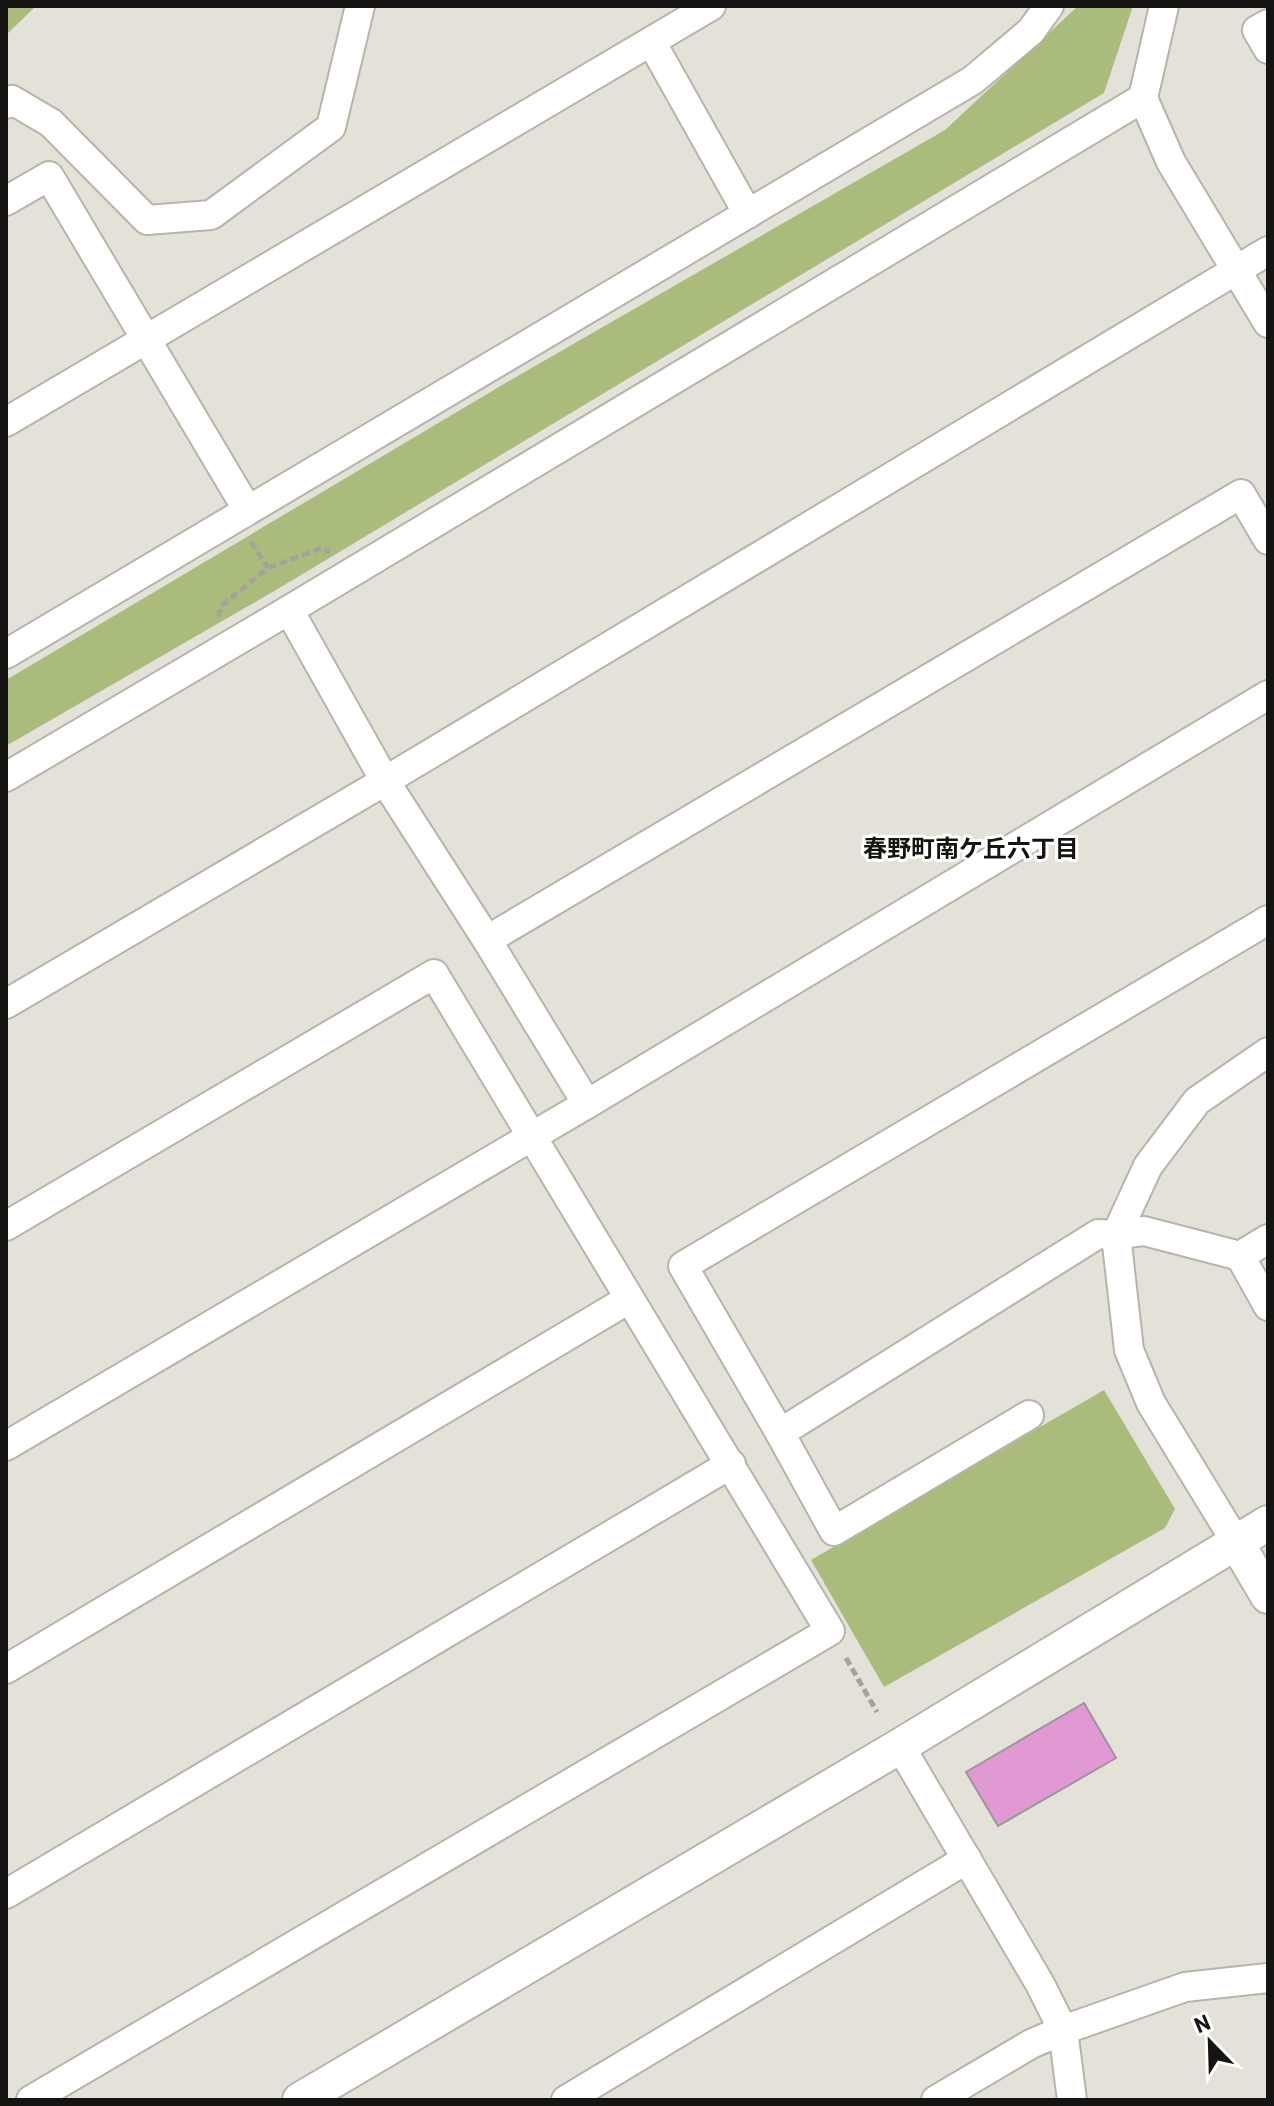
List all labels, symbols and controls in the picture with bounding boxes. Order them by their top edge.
district label: 春野町南ケ丘六丁目 [863,833,1079,862]
north arrow [1170,2002,1250,2082]
text: N [1190,2008,1214,2037]

